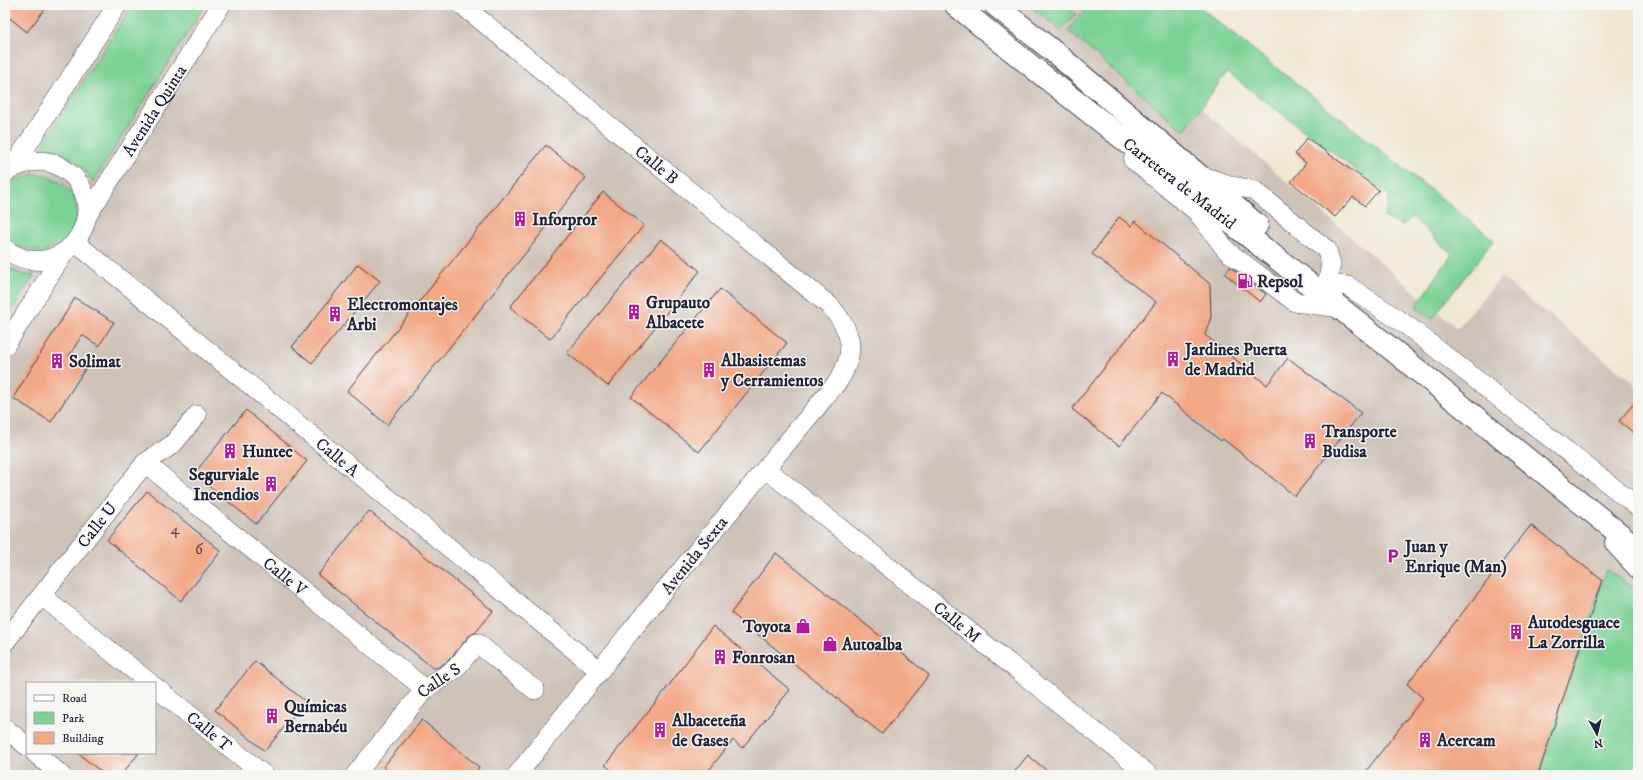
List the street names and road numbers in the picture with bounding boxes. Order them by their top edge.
street label: Avenida Quinta [118,60,193,161]
street label: Carretera de Madrid [1118,133,1241,235]
street label: Calle B [630,141,683,190]
street label: Calle A [311,433,364,482]
street label: Calle U [73,498,122,553]
street label: Avenida Sexta [656,511,734,599]
street label: Calle V [258,553,312,602]
street label: Calle M [928,597,985,648]
street label: Calle S [412,658,465,703]
street label: Calle T [182,707,236,757]

